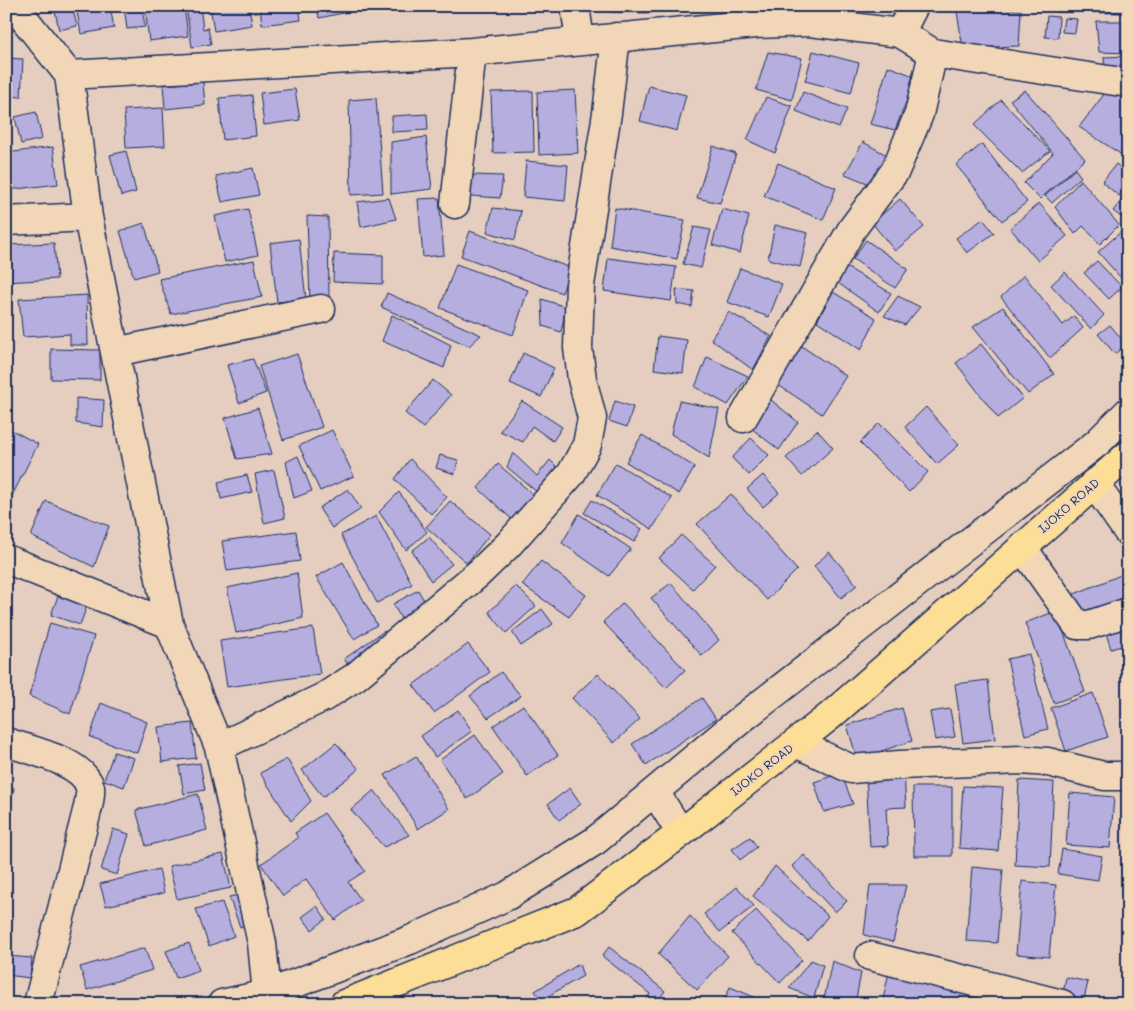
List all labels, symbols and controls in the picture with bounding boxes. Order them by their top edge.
street label: IJOKO ROAD [1035,474,1102,536]
street label: IJOKO ROAD [727,740,796,799]

